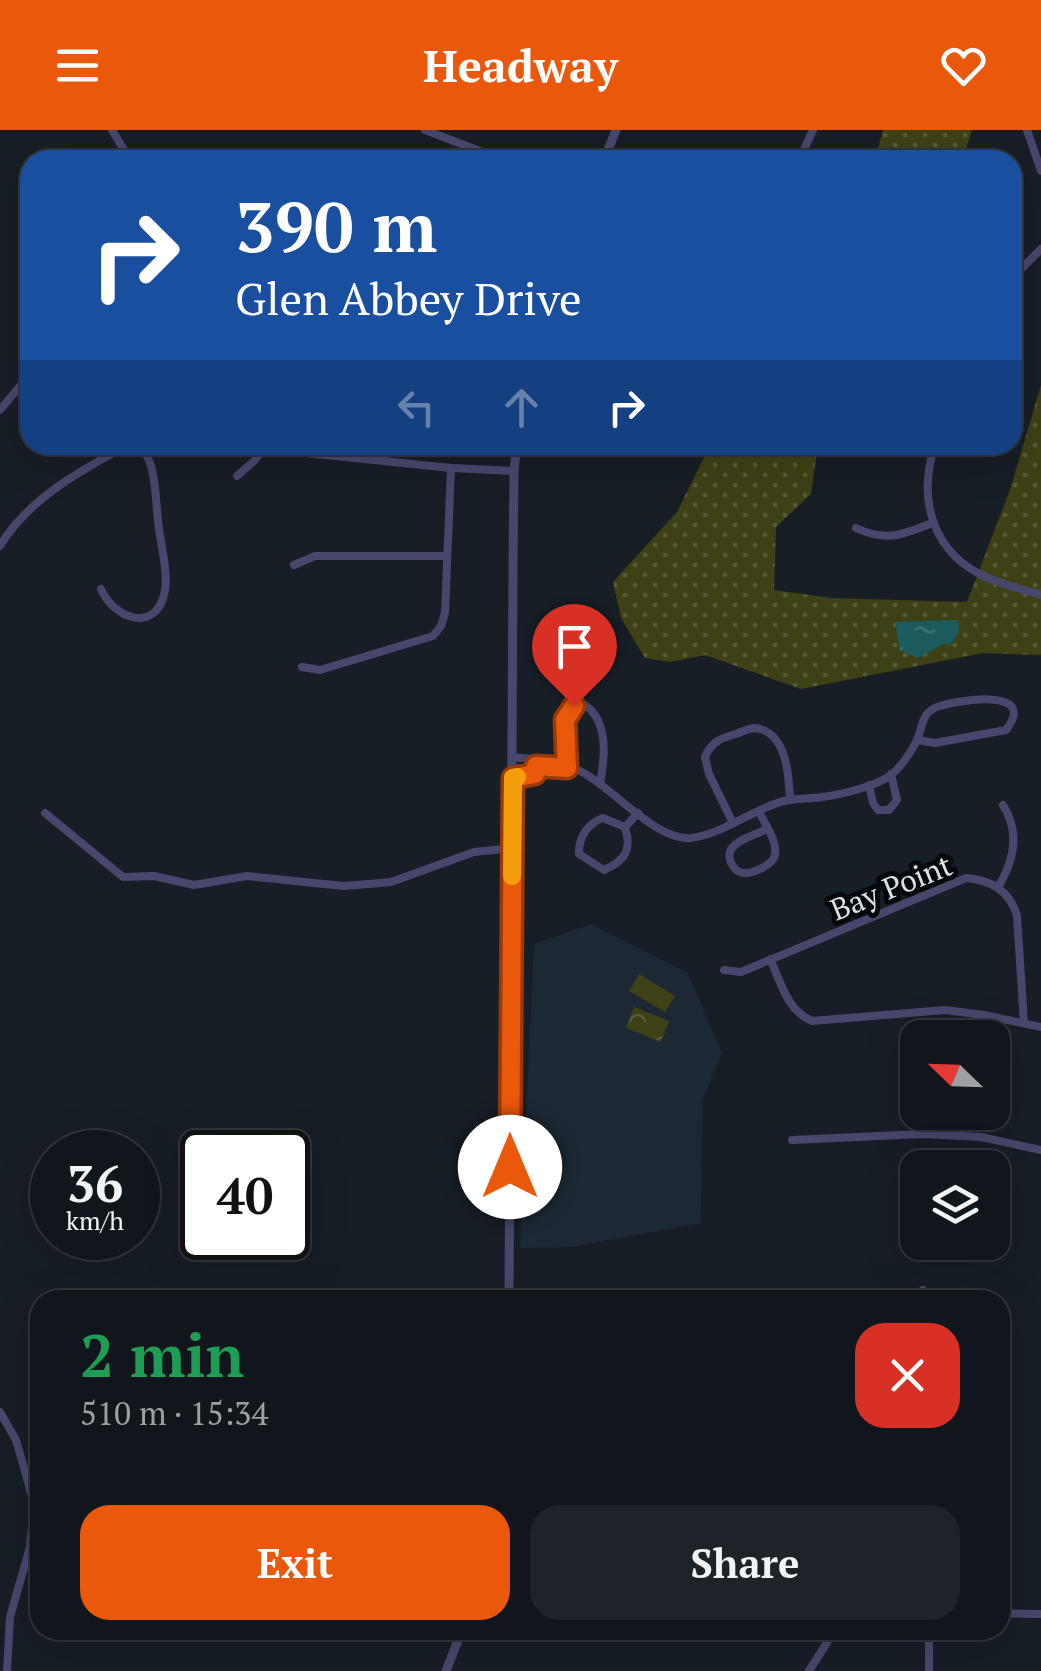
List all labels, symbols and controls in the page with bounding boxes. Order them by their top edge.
text: Headway [423,35,618,95]
icon: menu [50,38,105,93]
icon: heart [936,38,991,93]
text: 390 m [235,179,437,272]
icon: right [70,190,200,320]
text: Glen Abbey Drive [235,268,582,328]
icon: left [389,380,444,435]
icon: ahead [494,380,549,435]
icon: right [599,380,654,435]
pin [532,604,617,707]
icon: arrive [547,619,602,674]
street label: Bay Point [824,845,958,929]
north arrow [900,1020,1010,1130]
map controls [900,1020,1010,1260]
position arrow [458,1115,562,1219]
speed limit sign: 40 [180,1130,310,1260]
text: 36 [67,1150,123,1216]
button: layers [900,1150,1010,1260]
text: km/h [66,1204,124,1237]
text: 2 min [80,1315,244,1394]
button: close [855,1323,960,1428]
text: 510 m · 15:34 [80,1392,268,1434]
button: Exit [80,1505,510,1620]
button: Share [530,1505,960,1620]

